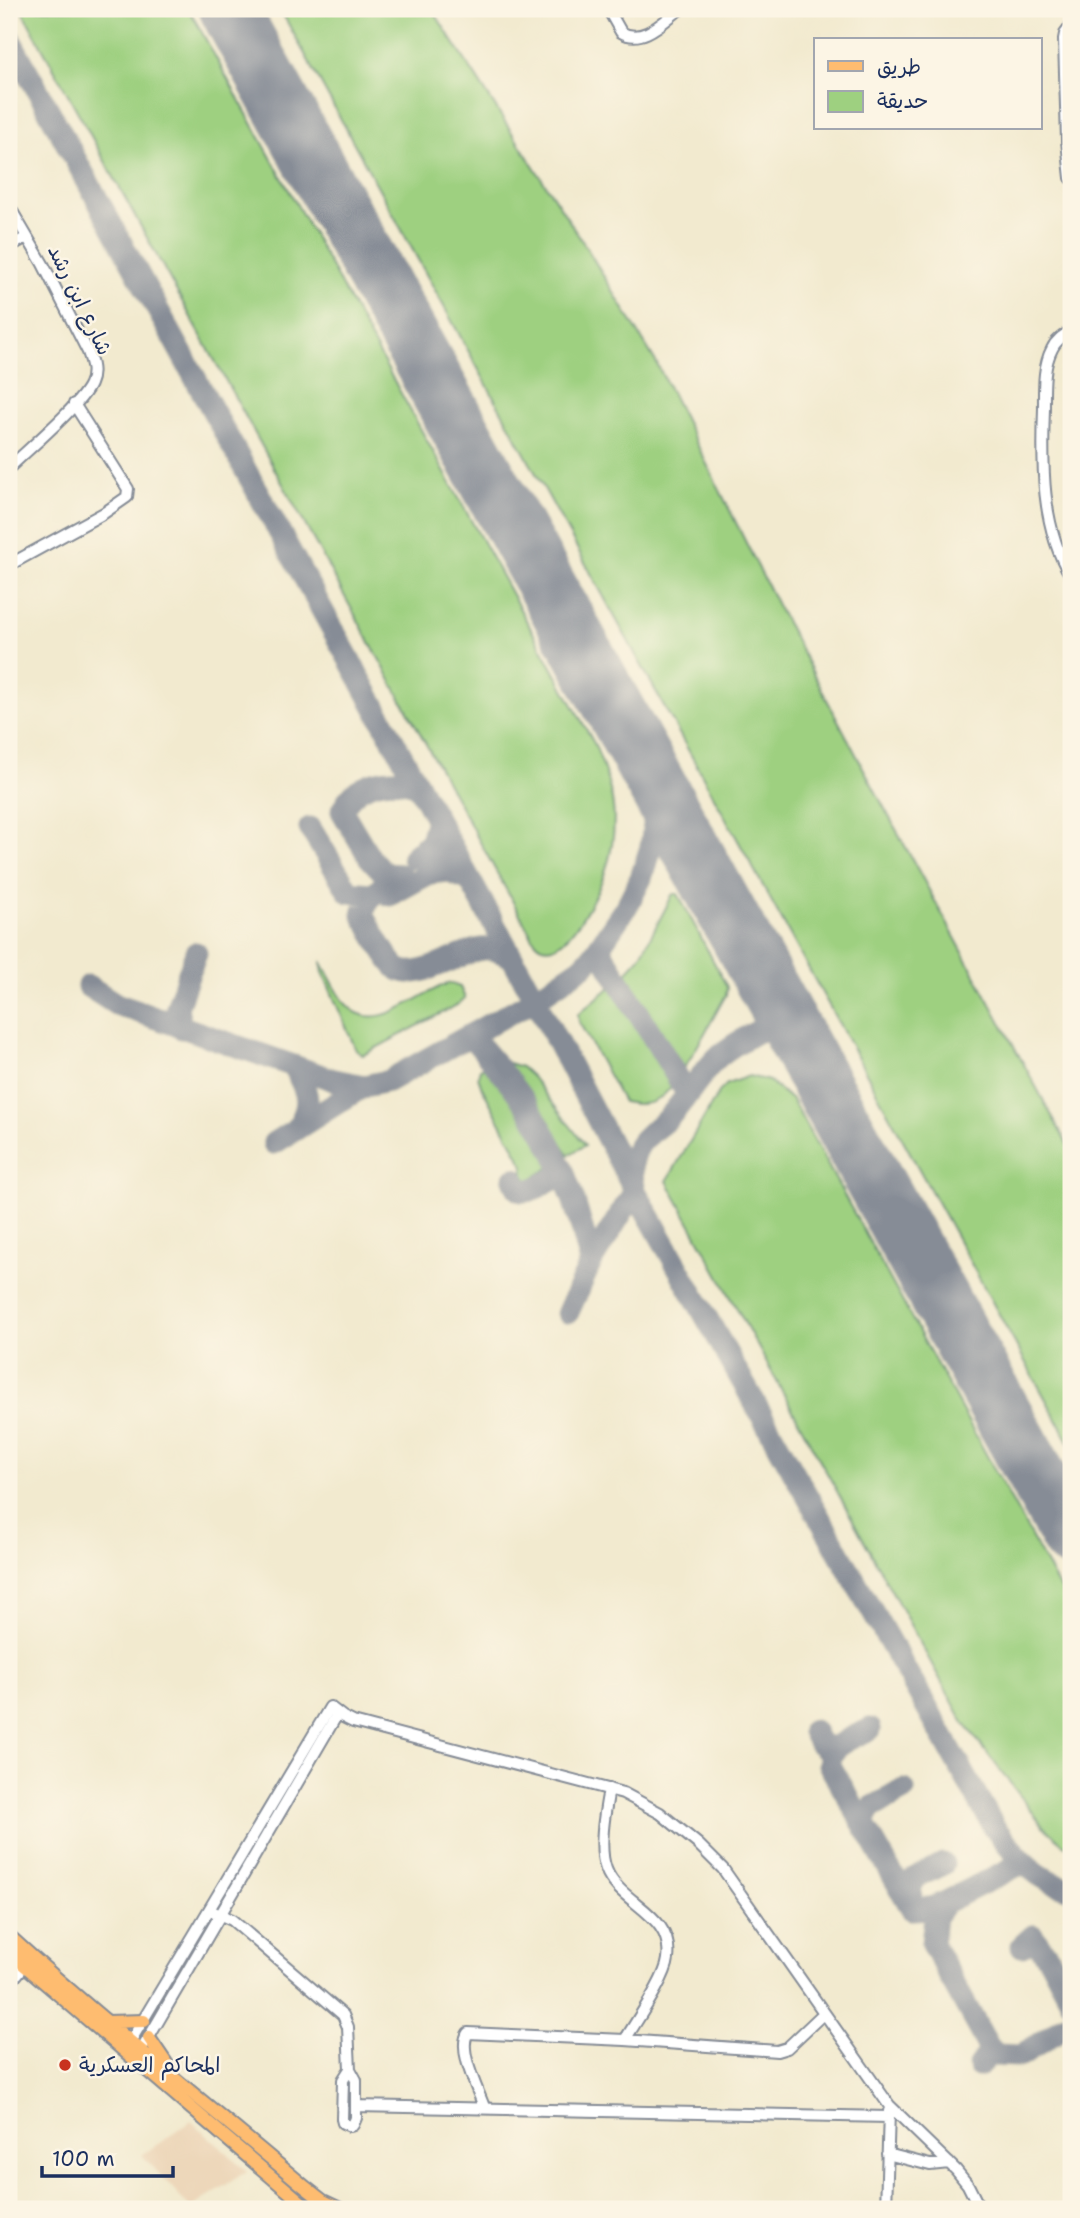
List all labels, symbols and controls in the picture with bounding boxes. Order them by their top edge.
legend [814,38,1042,130]
text: طريق [877,53,921,81]
text: حديقة [877,87,928,115]
street label: شارع ابن رشد [40,240,119,360]
place label: المحاكم العسكرية [79,2051,220,2081]
marker: المحاكم العسكرية [57,2057,73,2073]
scale bar [42,2134,173,2178]
text: 100 m [52,2145,115,2173]

